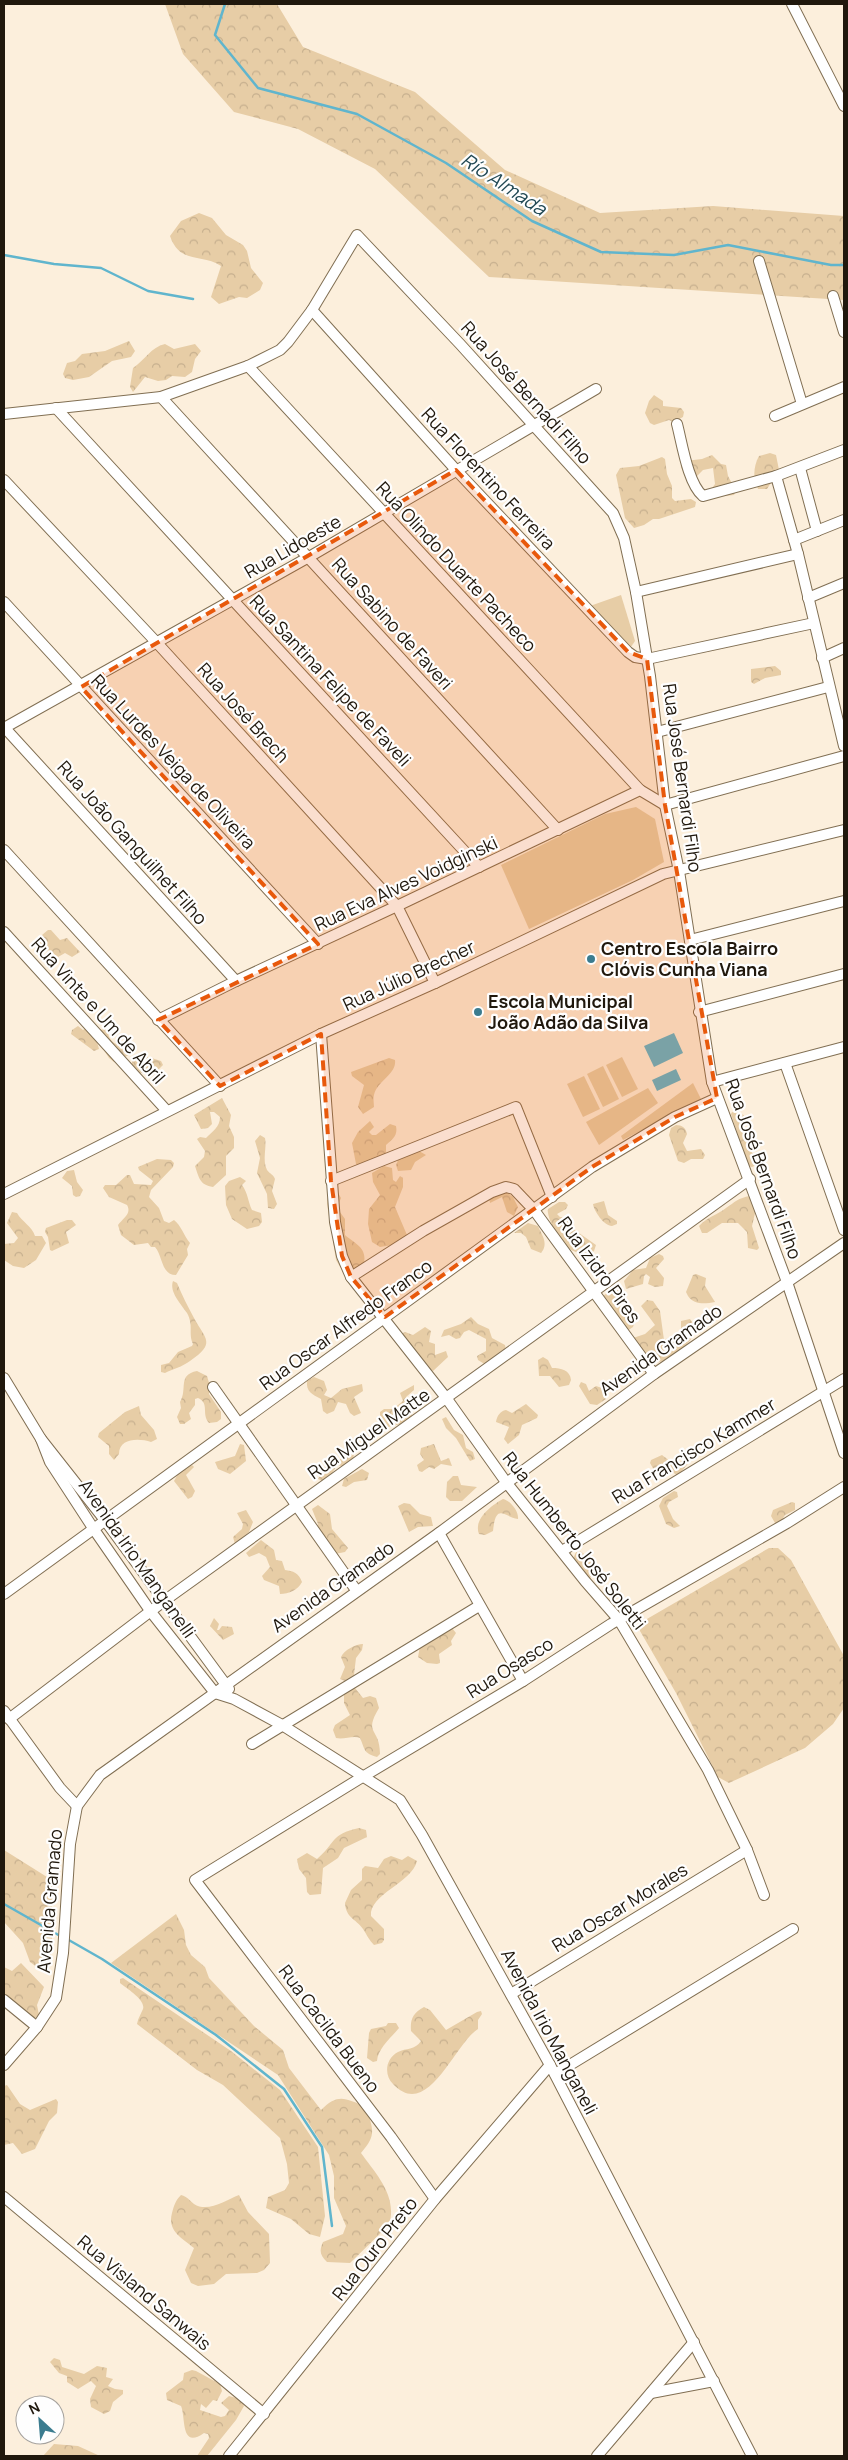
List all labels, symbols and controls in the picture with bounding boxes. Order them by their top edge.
water label: Río Almada [456,147,553,222]
street label: Rua José Bernadi Filho [456,316,597,469]
street label: Rua Florentino Ferreira [417,402,561,555]
street label: Rua Olindo Duarte Pacheco [371,476,542,657]
street label: Rua Lidoeste [240,509,345,583]
street label: Rua Sabino de Faveri [327,552,458,694]
street label: Rua Santina Felipe de Faveli [245,589,417,771]
street label: Rua José Brech [192,657,295,767]
street label: Rua Lurdes Veiga de Oliveira [86,669,261,854]
street label: Rua José Bernardi Filho [658,682,708,874]
street label: Rua João Ganguilhet Filho [53,755,213,929]
street label: Rua Eva Alves Voidginski [310,830,501,936]
street label: Rua Vinte e Um de Abril [26,932,171,1089]
street label: Rua Júlio Brecher [339,934,479,1016]
place label: Centro Escola Bairro Clóvis Cunha Viana [601,936,778,981]
marker: Centro Escola Bairro Clóvis Cunha Viana [585,953,597,965]
place label: Escola Municipal João Adão da Silva [488,989,648,1034]
marker: Escola Municipal João Adão da Silva [472,1006,484,1018]
street label: Rua José Bernardi Filho [720,1075,808,1262]
street label: Rua Izidro Pires [553,1211,647,1327]
street label: Rua Oscar Alfredo Franco [254,1253,437,1395]
street label: Avenida Gramado [594,1298,726,1400]
street label: Rua Miguel Matte [303,1382,434,1484]
street label: Rua Francisco Kammer [607,1391,780,1509]
street label: Rua Humberto José Soletti [498,1447,652,1634]
street label: Avenida Irio Manganelli [74,1474,202,1642]
street label: Avenida Gramado [266,1535,398,1637]
street label: Rua Osasco [462,1631,557,1703]
street label: Avenida Gramado [31,1828,67,1974]
street label: Rua Oscar Morales [547,1857,692,1957]
street label: Avenida Irio Manganeli [496,1945,604,2118]
street label: Rua Cacilda Bueno [274,1960,386,2097]
street label: Rua Ouro Preto [326,2192,422,2305]
street label: Rua Visland Sanwais [73,2229,217,2355]
north arrow [15,2395,65,2445]
text: N [25,2397,43,2419]

